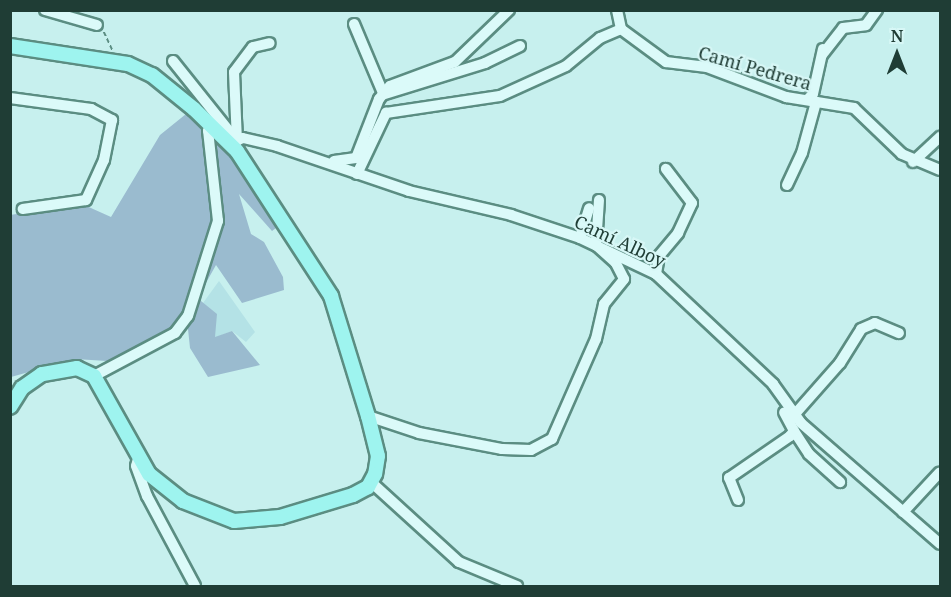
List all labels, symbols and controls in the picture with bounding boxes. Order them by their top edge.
north arrow [867,24,927,84]
text: N [891,25,903,47]
street label: Camí Pedrera [696,42,814,94]
street label: Camí Alboy [571,210,669,272]

